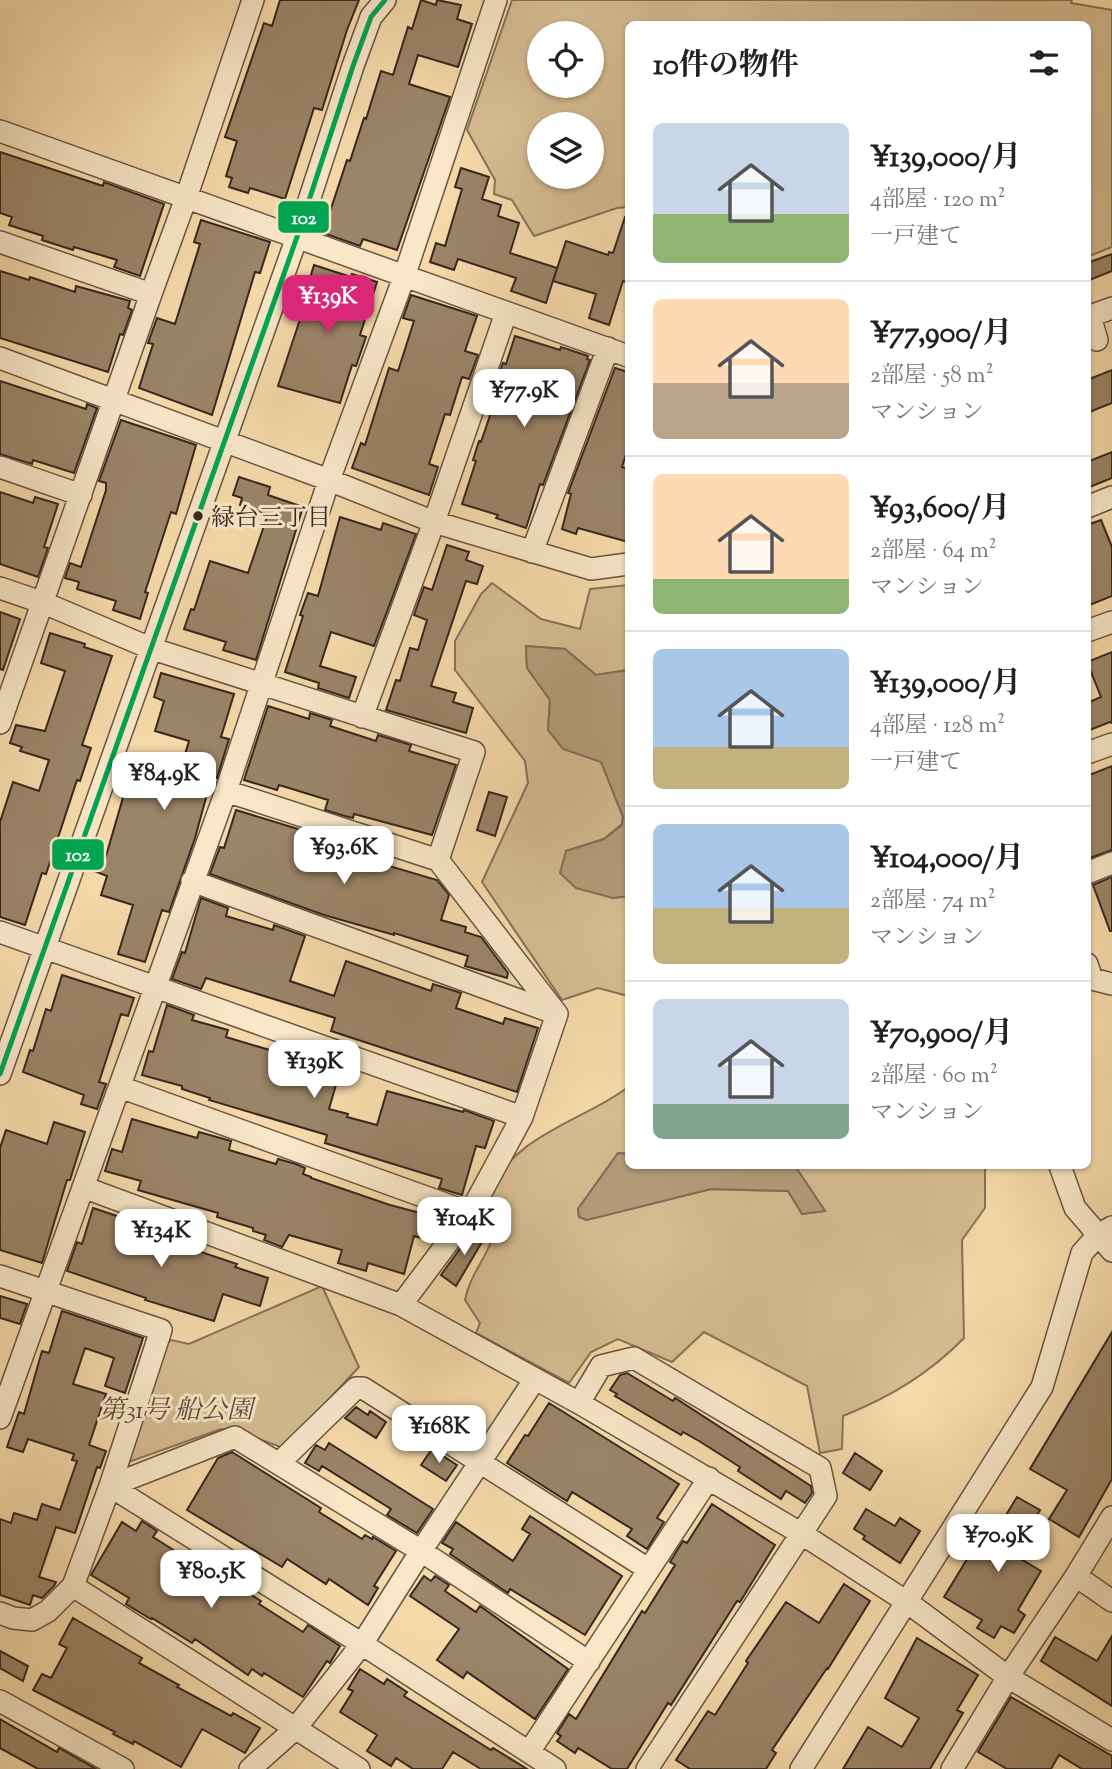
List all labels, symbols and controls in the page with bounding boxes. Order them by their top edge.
map controls [527,21,604,189]
button: locate [527,21,604,98]
icon: filters [1025,44,1063,82]
text: 10件の物件 [653,45,799,88]
button: layers [527,112,604,189]
text: ¥139,000/月 [870,137,1021,180]
icon: home [709,151,793,235]
text: 4部屋 · 120 m² [870,184,1006,217]
line badge: 102 [277,200,330,234]
text: 102 [291,206,317,233]
text: 一戸建て [870,221,962,254]
pin: ¥139K [279,276,377,335]
text: ¥139K [298,281,358,314]
text: ¥77,900/月 [870,313,1012,356]
icon: home [709,327,793,411]
text: 2部屋 · 58 m² [870,360,993,393]
pin: ¥77.9K [467,370,581,429]
text: ¥77.9K [489,375,559,408]
text: マンション [870,397,984,430]
text: ¥93,600/月 [870,488,1010,531]
place label: 緑台三丁目 [211,502,331,536]
icon: home [709,502,793,586]
marker: 緑台三丁目 [191,509,205,523]
text: 2部屋 · 64 m² [870,535,997,568]
text: マンション [870,572,984,605]
text: ¥139,000/月 [870,663,1021,706]
icon: home [709,677,793,761]
text: 4部屋 · 128 m² [870,710,1005,743]
text: 一戸建て [870,747,962,780]
pin: ¥84.9K [107,752,221,812]
text: ¥84.9K [128,758,200,791]
pin: ¥93.6K [287,826,401,886]
text: ¥93.6K [310,832,378,865]
line badge: 102 [51,838,105,871]
text: ¥104,000/月 [870,838,1024,881]
text: 102 [65,843,91,870]
icon: home [709,852,793,936]
text: 2部屋 · 74 m² [870,885,996,918]
text: マンション [870,922,984,955]
text: ¥70,900/月 [870,1013,1013,1056]
icon: home [709,1027,793,1111]
pin: ¥139K [265,1040,363,1100]
text: ¥139K [284,1046,344,1079]
text: 2部屋 · 60 m² [870,1060,998,1093]
text: マンション [870,1097,984,1130]
pin: ¥104K [415,1198,513,1257]
text: ¥104K [433,1203,495,1236]
pin: ¥134K [112,1210,210,1269]
text: ¥134K [131,1215,191,1248]
park label: 第31号 船公園 [99,1393,257,1430]
pin: ¥168K [390,1406,488,1465]
text: ¥168K [408,1411,470,1444]
pin: ¥70.9K [941,1514,1055,1574]
text: ¥70.9K [963,1520,1033,1553]
pin: ¥80.5K [154,1550,268,1610]
text: ¥80.5K [176,1556,246,1589]

